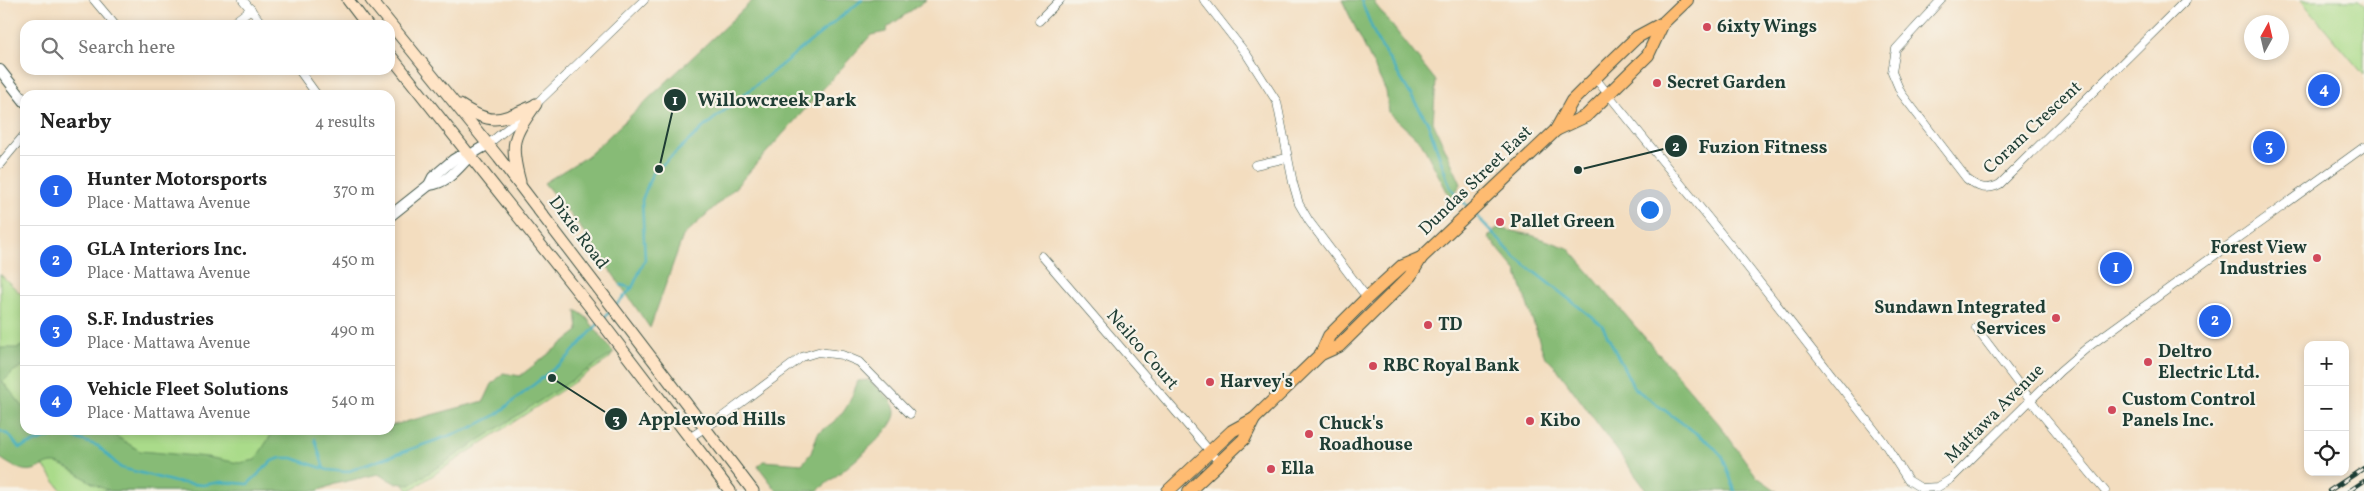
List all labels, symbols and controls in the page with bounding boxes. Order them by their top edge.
place label: 6ixty Wings [1717,15,1817,40]
north arrow [2244,15,2289,60]
search box [20,20,395,75]
marker: 6ixty Wings [1701,21,1713,33]
icon: search [38,34,66,62]
text: Search here [78,35,175,61]
place label: Secret Garden [1667,71,1786,96]
pin: 4 [2308,71,2340,109]
street label: Coram Crescent [1978,76,2088,180]
marker: Secret Garden [1651,77,1663,89]
callout: Willowcreek Park [662,83,866,117]
text: Willowcreek Park [698,88,857,114]
text: 1 [672,91,678,112]
text: Nearby [40,108,111,137]
text: 4 results [315,112,375,134]
street label: Dundas Street East [1414,120,1538,242]
pin: 3 [2253,128,2285,166]
callout: Fuzion Fitness [1663,129,1837,163]
text: Fuzion Fitness [1698,135,1828,161]
text: 2 [1672,137,1680,158]
text: Hunter Motorsports [87,167,267,193]
text: 1 [53,180,59,202]
text: 370 m [333,180,375,202]
street label: Dixie Road [542,191,614,275]
text: Place · Mattawa Avenue [87,193,250,215]
your location [1637,197,1663,223]
place label: Pallet Green [1510,210,1615,235]
marker: Pallet Green [1494,216,1506,228]
place label: Forest View Industries [2210,236,2307,282]
text: GLA Interiors Inc. [87,237,247,263]
pin: 1 [2100,249,2132,287]
text: 2 [52,250,60,272]
text: 450 m [332,250,375,272]
marker: Forest View Industries [2311,252,2323,264]
text: Place · Mattawa Avenue [87,263,250,285]
place label: Sundawn Integrated Services [1874,296,2046,342]
pin: 2 [2199,302,2231,340]
street label: Neilco Court [1100,304,1184,396]
text: S.F. Industries [87,307,214,333]
marker: Sundawn Integrated Services [2050,312,2062,324]
place label: TD [1438,313,1463,338]
marker: TD [1422,319,1434,331]
text: 3 [52,320,60,342]
text: 490 m [330,320,375,342]
text: Place · Mattawa Avenue [87,333,250,355]
place label: Deltro Electric Ltd. [2158,340,2260,386]
map controls [2304,341,2349,476]
button: + [2304,341,2349,386]
place label: RBC Royal Bank [1383,354,1519,379]
marker: Deltro Electric Ltd. [2142,356,2154,368]
street label: Mattawa Avenue [1940,359,2050,469]
marker: RBC Royal Bank [1367,360,1379,372]
place label: Harvey's [1220,370,1293,395]
marker: Harvey's [1204,376,1216,388]
text: Vehicle Fleet Solutions [87,377,289,403]
button: − [2304,386,2349,431]
place label: Custom Control Panels Inc. [2122,388,2256,434]
text: 4 [51,390,61,412]
text: 540 m [331,390,375,412]
callout: Applewood Hills [604,402,796,436]
text: Place · Mattawa Avenue [87,403,250,425]
marker: Custom Control Panels Inc. [2106,404,2118,416]
text: Applewood Hills [638,407,786,433]
place label: Kibo [1540,409,1580,434]
text: 3 [612,410,620,431]
place label: Chuck's Roadhouse [1319,412,1413,458]
marker: Kibo [1524,415,1536,427]
marker: Chuck's Roadhouse [1303,428,1315,440]
button: locate [2304,431,2349,476]
place label: Ella [1281,457,1314,482]
marker: Ella [1265,463,1277,475]

